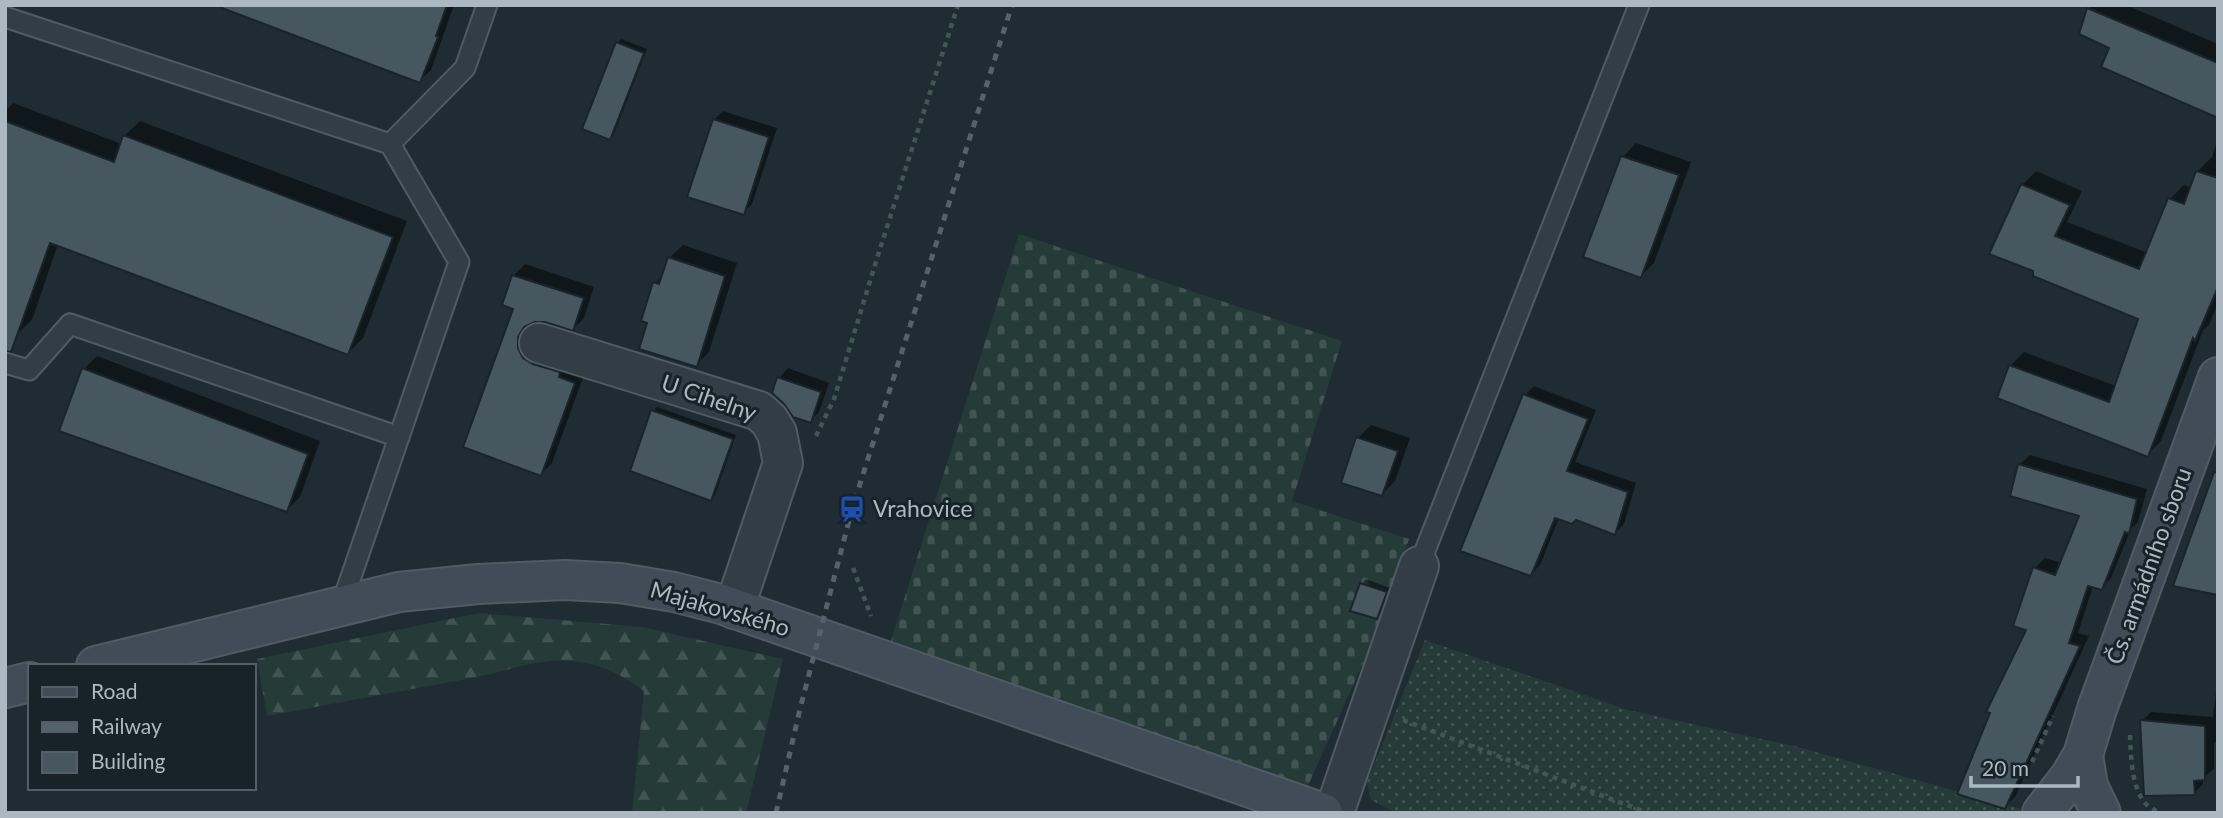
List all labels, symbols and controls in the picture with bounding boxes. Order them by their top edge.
street label: U Cihelny [658,368,761,426]
street label: Čs. armádního sboru [2099,463,2197,668]
station icon: Vrahovice [837,494,867,524]
place label: Vrahovice [873,494,973,522]
street label: Majakovského [647,575,793,641]
legend [28,664,256,790]
text: Road [91,678,138,703]
text: Railway [91,713,162,738]
scale bar [1971,744,2078,788]
text: Building [91,748,166,773]
text: 20 m [1982,755,2029,780]

